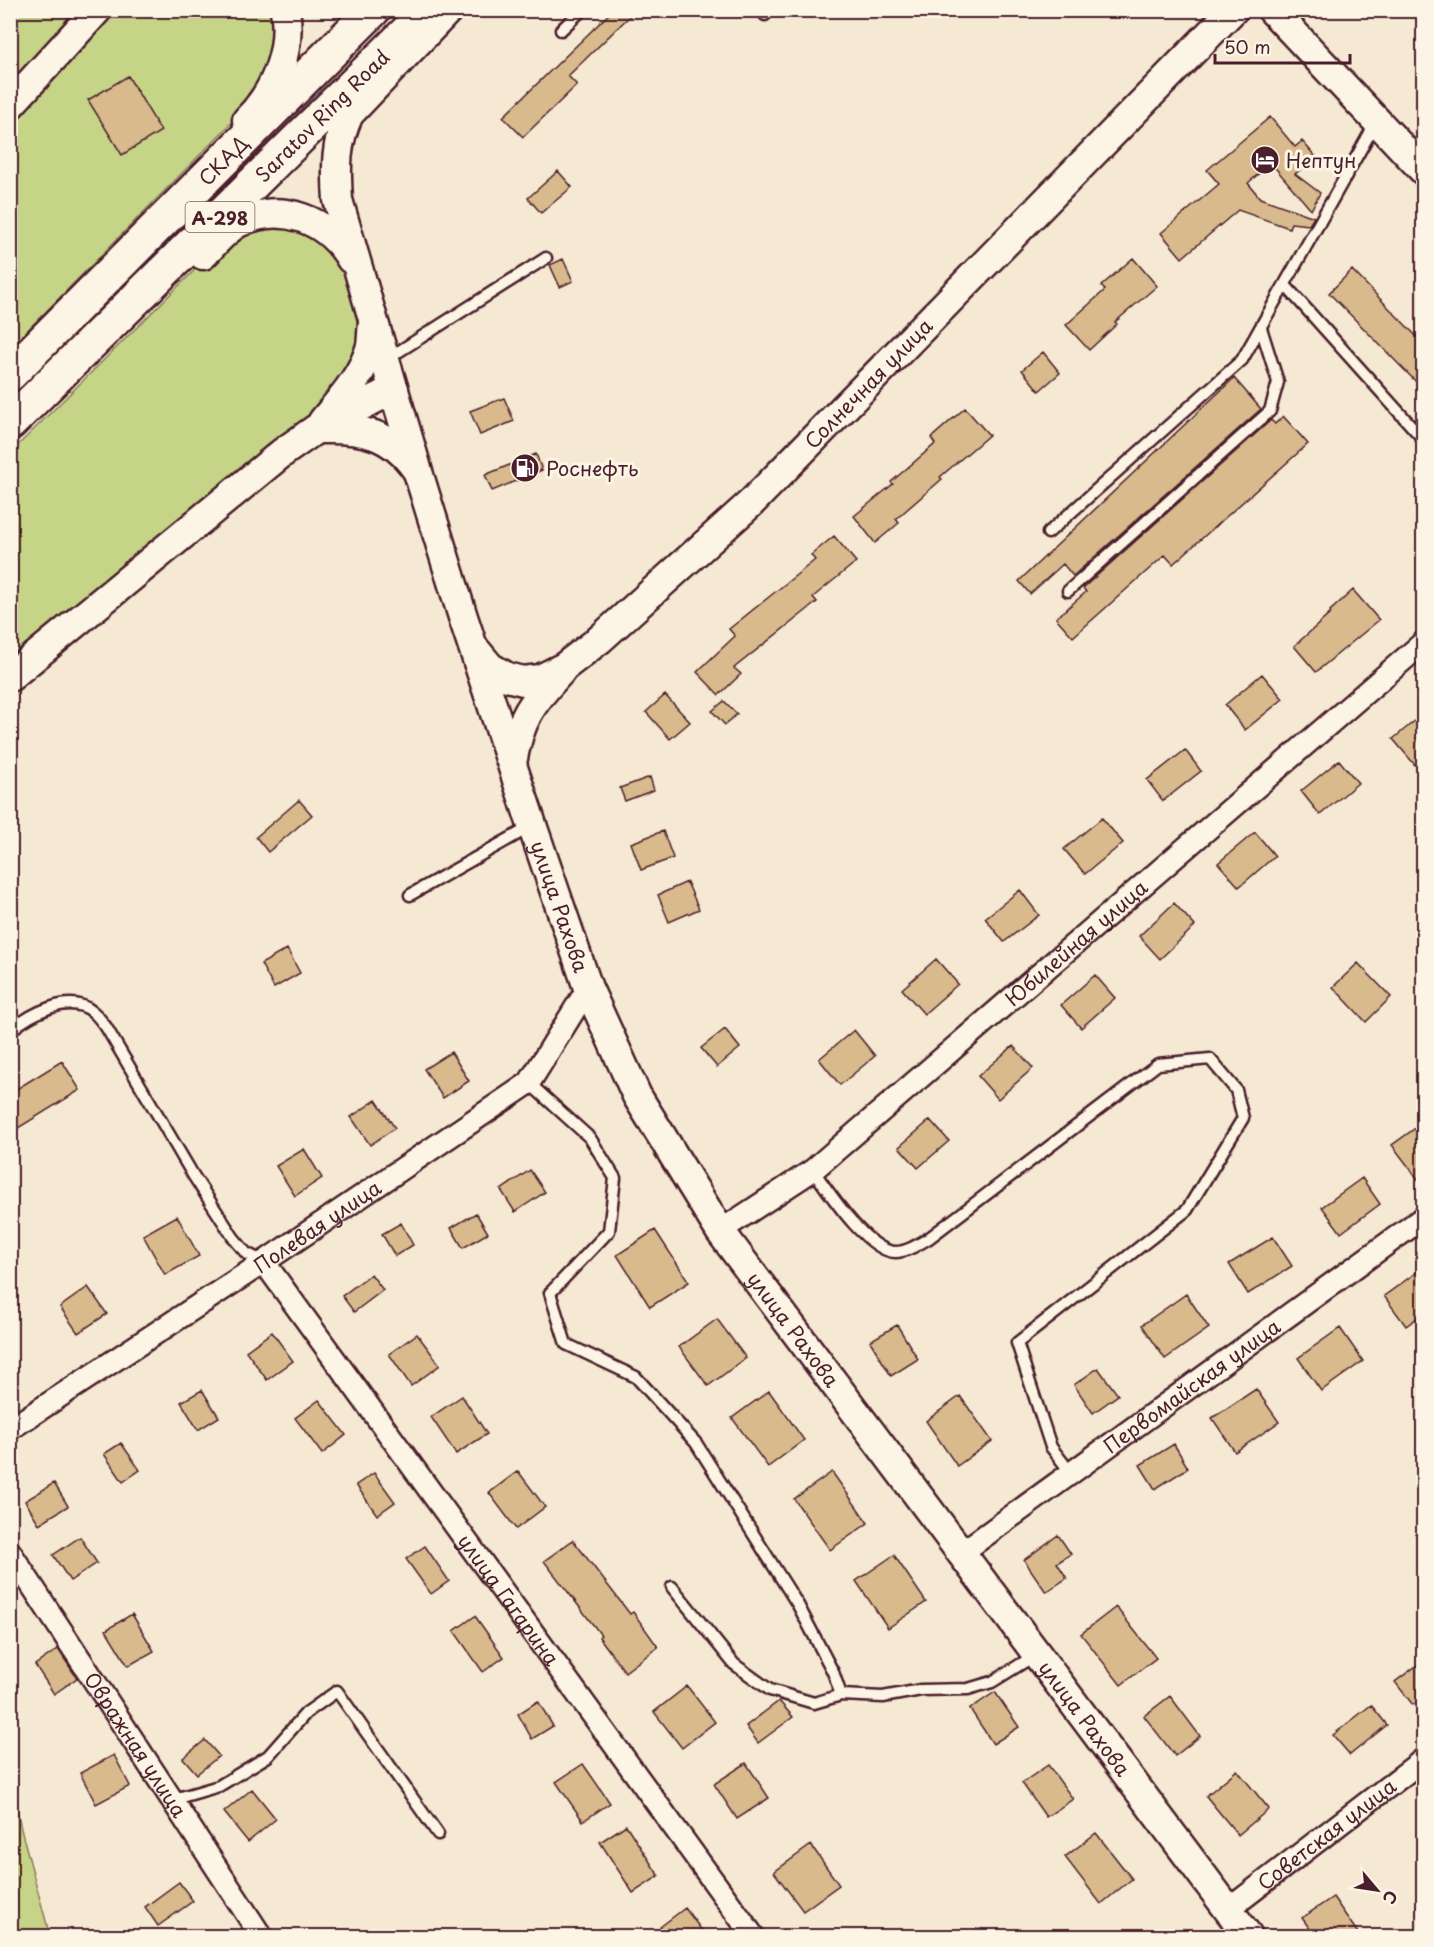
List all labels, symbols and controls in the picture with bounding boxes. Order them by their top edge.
scale bar [1215,27,1350,65]
text: 50 m [1224,33,1271,60]
street label: Saratov Ring Road [248,42,396,189]
street label: СКАД [191,128,255,192]
hotel icon: Нептун [1249,144,1281,176]
place label: Нептун [1286,145,1357,175]
road number: А-298 [186,202,254,232]
street label: Солнечная улица [797,311,939,455]
fuel station icon: Роснефть [509,452,541,484]
place label: Роснефть [546,453,639,483]
street label: улица Рахова [523,837,597,977]
street label: Юбилейная улица [998,872,1154,1013]
street label: Полевая улица [247,1172,387,1280]
street label: улица Рахова [740,1265,847,1394]
street label: Первомайская улица [1097,1311,1287,1460]
street label: улица Гагарина [451,1527,567,1672]
street label: улица Рахова [1032,1654,1138,1783]
street label: Овражная улица [77,1666,195,1823]
street label: Советская улица [1251,1771,1403,1897]
north arrow [1347,1860,1407,1920]
text: С [1378,1887,1404,1909]

